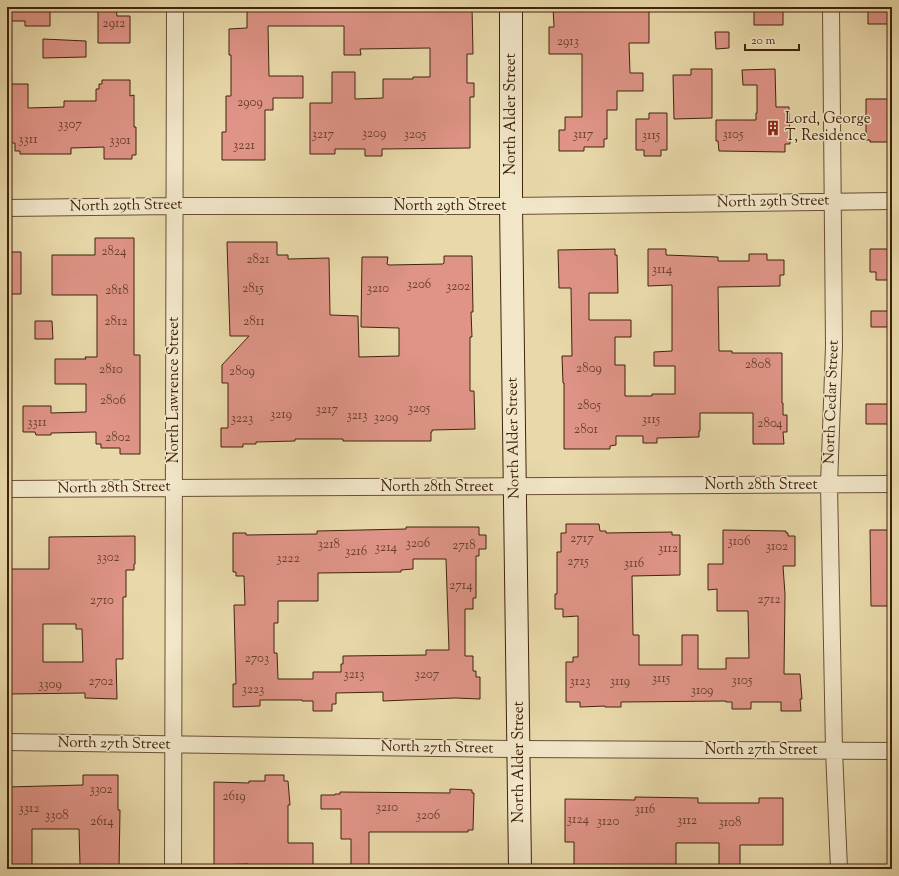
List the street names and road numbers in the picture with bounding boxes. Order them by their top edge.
street label: North Alder Street [501,53,522,175]
street label: North 29th Street [716,191,830,213]
street label: North 29th Street [69,195,183,217]
street label: North 29th Street [394,196,506,217]
street label: North Lawrence Street [164,317,185,463]
street label: North Cedar Street [819,340,845,464]
street label: North Alder Street [502,377,526,499]
street label: North 28th Street [704,475,818,496]
street label: North 28th Street [57,477,171,499]
street label: North 28th Street [380,477,494,498]
street label: North Alder Street [509,701,530,823]
street label: North 27th Street [57,733,171,755]
street label: North 27th Street [380,737,494,759]
street label: North 27th Street [704,740,818,761]

